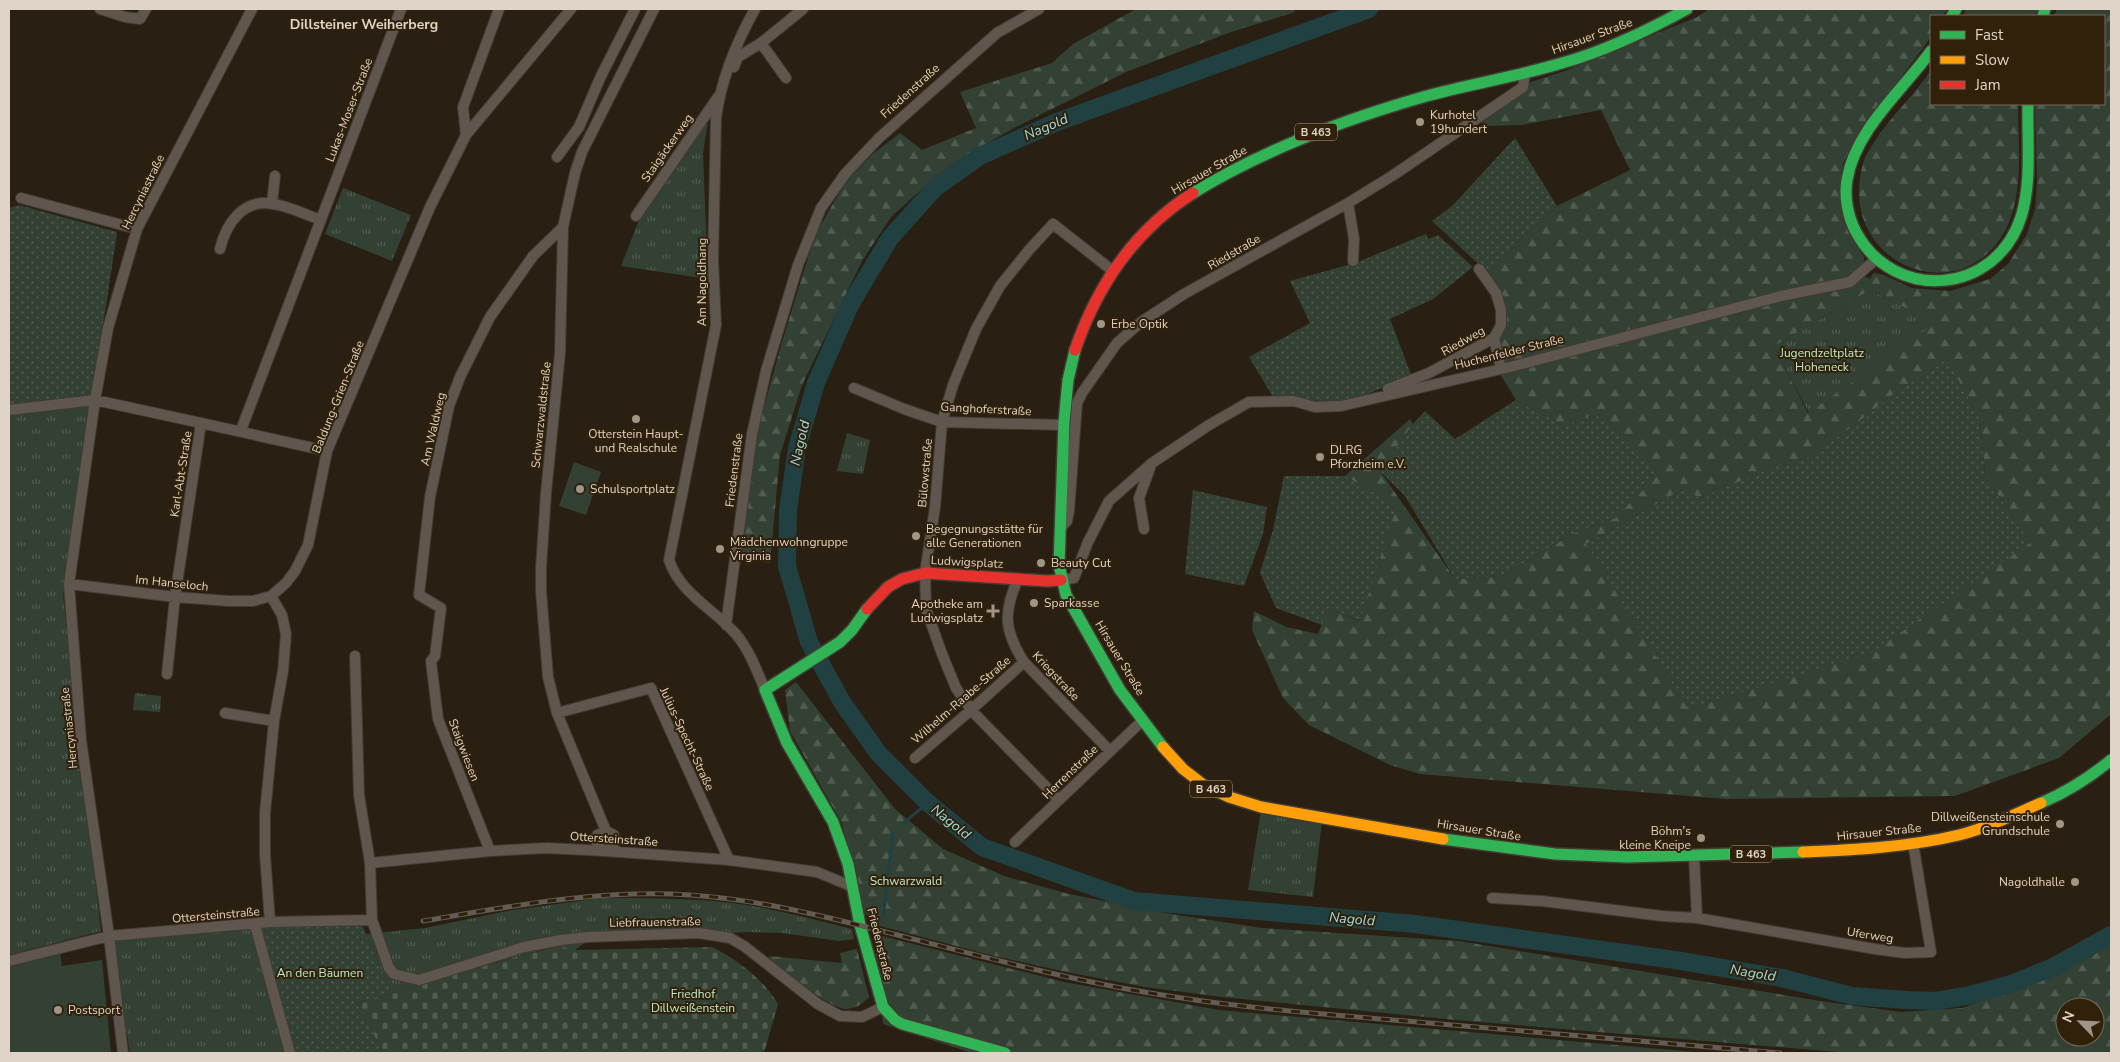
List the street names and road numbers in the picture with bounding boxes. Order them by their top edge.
street label: Hirsauer Straße [1549,14,1635,58]
street label: Lukas-Moser-Straße [322,56,376,164]
street label: Friedenstraße [877,60,943,122]
street label: Staigäckerweg [638,111,696,185]
road number: B 463 [1295,124,1337,140]
street label: Hirsauer Straße [1168,142,1250,198]
street label: Hercyniastraße [118,152,168,232]
street label: Riedstraße [1205,230,1263,274]
street label: Am Nagoldhang [694,238,710,326]
street label: Riedweg [1438,322,1488,360]
street label: Huchenfelder Straße [1453,331,1565,373]
street label: Baldung-Grien-Straße [308,338,368,456]
street label: Schwarzwaldstraße [527,361,555,469]
street label: Am Waldweg [417,391,449,467]
street label: Ganghoferstraße [940,399,1032,419]
street label: Karl-Abt-Straße [166,430,196,518]
street label: Friedenstraße [722,432,746,508]
street label: Bülowstraße [914,438,936,508]
street label: Ludwigsplatz [930,552,1004,572]
street label: Im Hanseloch [135,571,209,595]
street label: Hirsauer Straße [1091,618,1149,698]
street label: Kriegstraße [1029,648,1083,704]
street label: Wilhelm-Raabe-Straße [908,652,1014,748]
street label: Julius-Specht-Straße [656,684,718,793]
street label: Hercyniastraße [57,687,81,769]
street label: Staigwiesen [445,716,483,784]
street label: Herrenstraße [1039,741,1101,803]
road number: B 463 [1190,781,1232,798]
street label: Hirsauer Straße [1436,815,1522,845]
street label: Hirsauer Straße [1836,820,1922,844]
street label: Ottersteinstraße [569,828,659,850]
road number: B 463 [1730,846,1772,862]
street label: Ottersteinstraße [171,903,261,927]
street label: Friedenstraße [863,906,897,982]
street label: Liebfrauenstraße [609,913,701,931]
street label: Uferweg [1846,923,1894,947]

